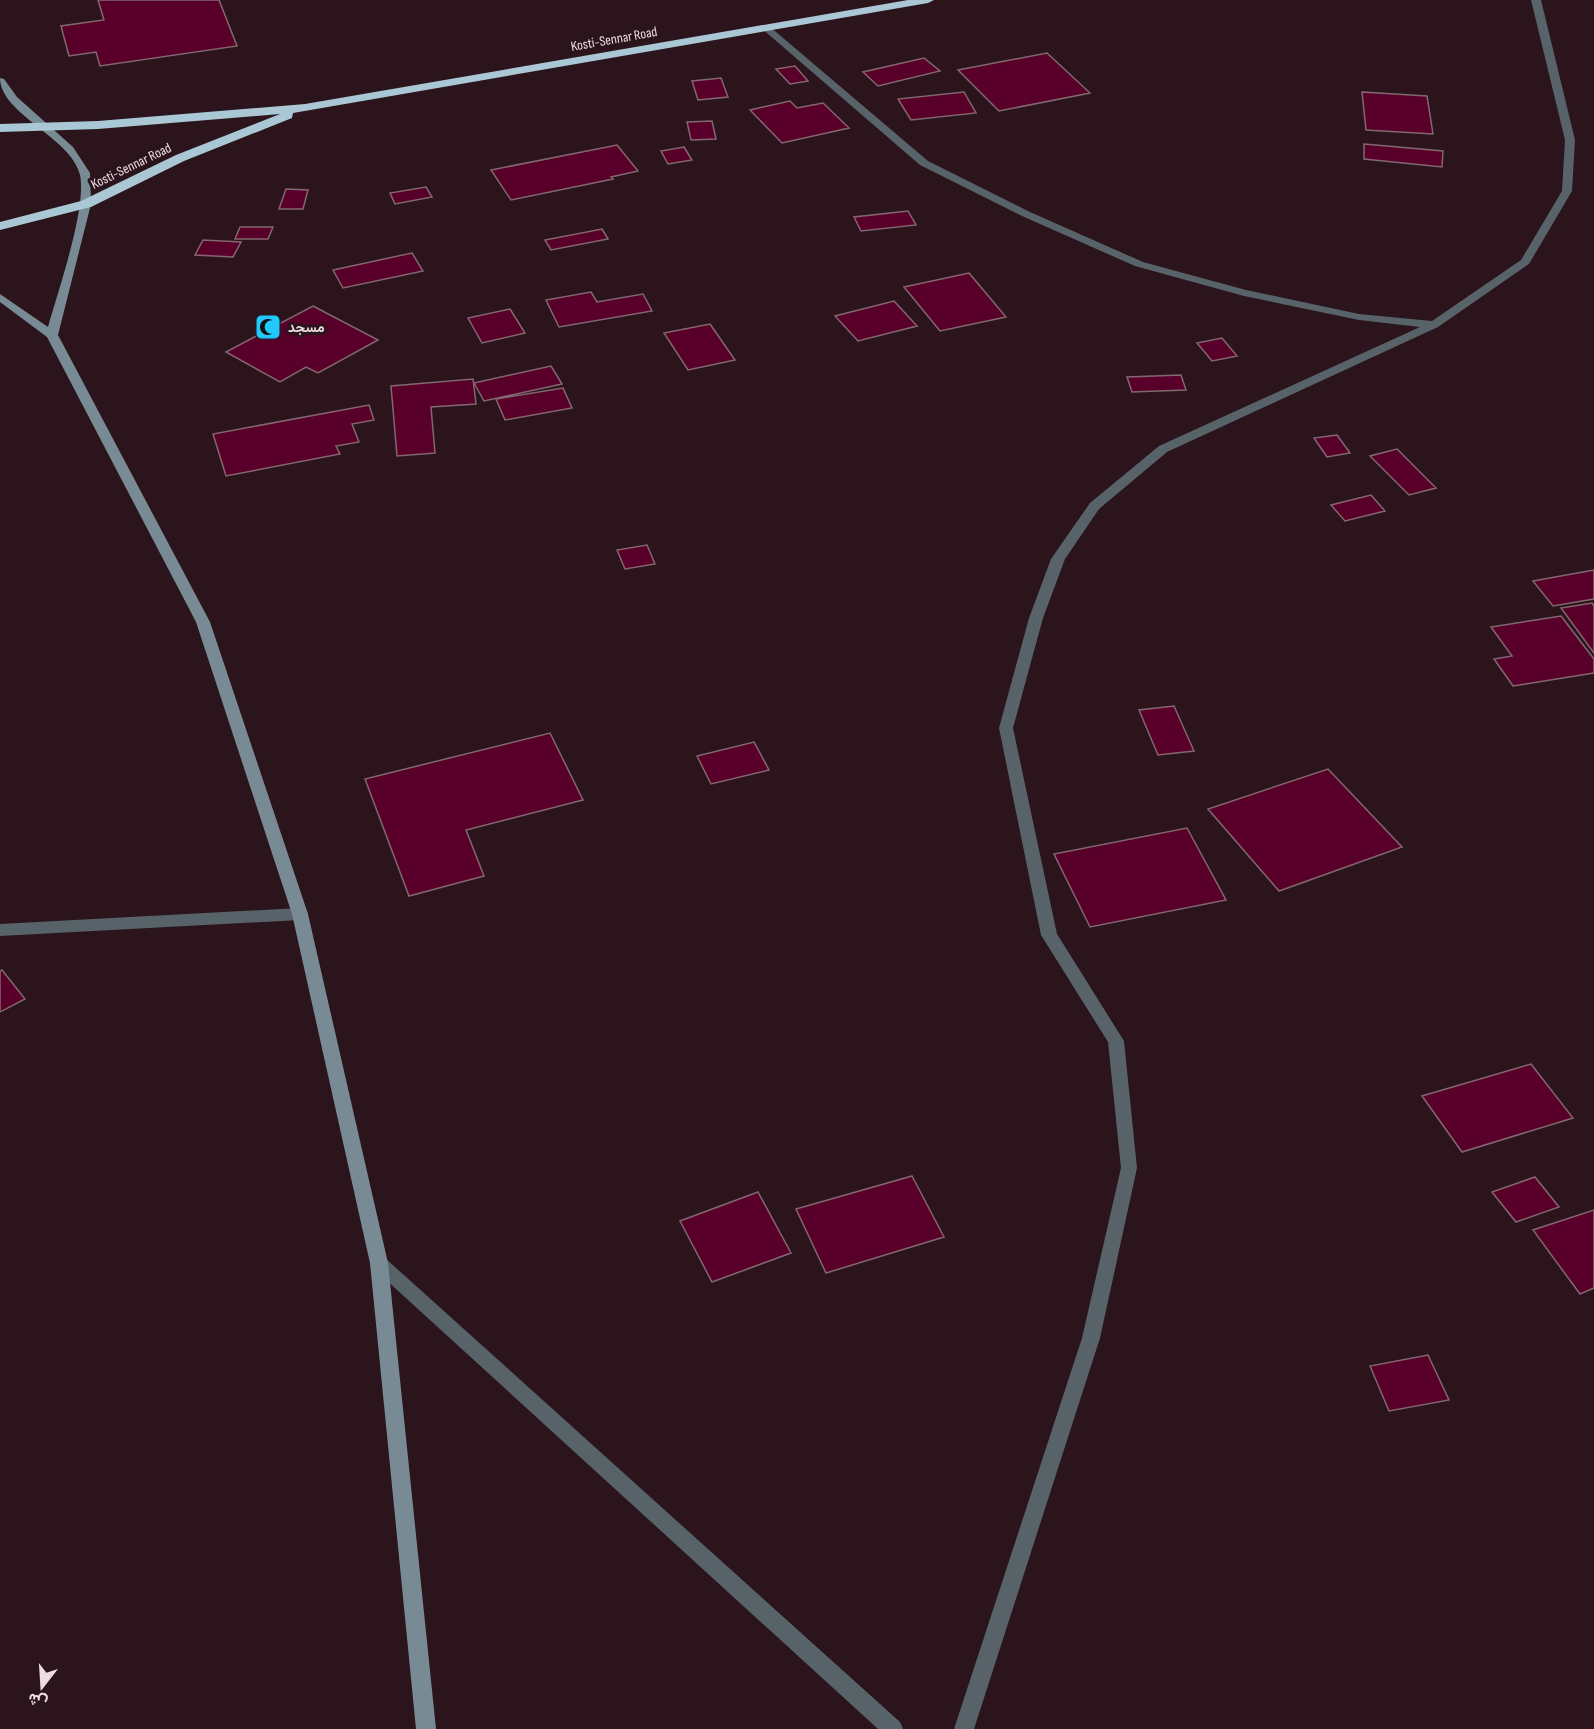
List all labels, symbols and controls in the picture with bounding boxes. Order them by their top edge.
street label: Kosti-Sennar Road [569,23,659,55]
street label: Kosti-Sennar Road [88,139,174,193]
mosque icon: مسجد [253,312,283,342]
place label: مسجد [288,319,325,336]
north arrow [12,1657,72,1717]
text: ش [26,1688,50,1712]

